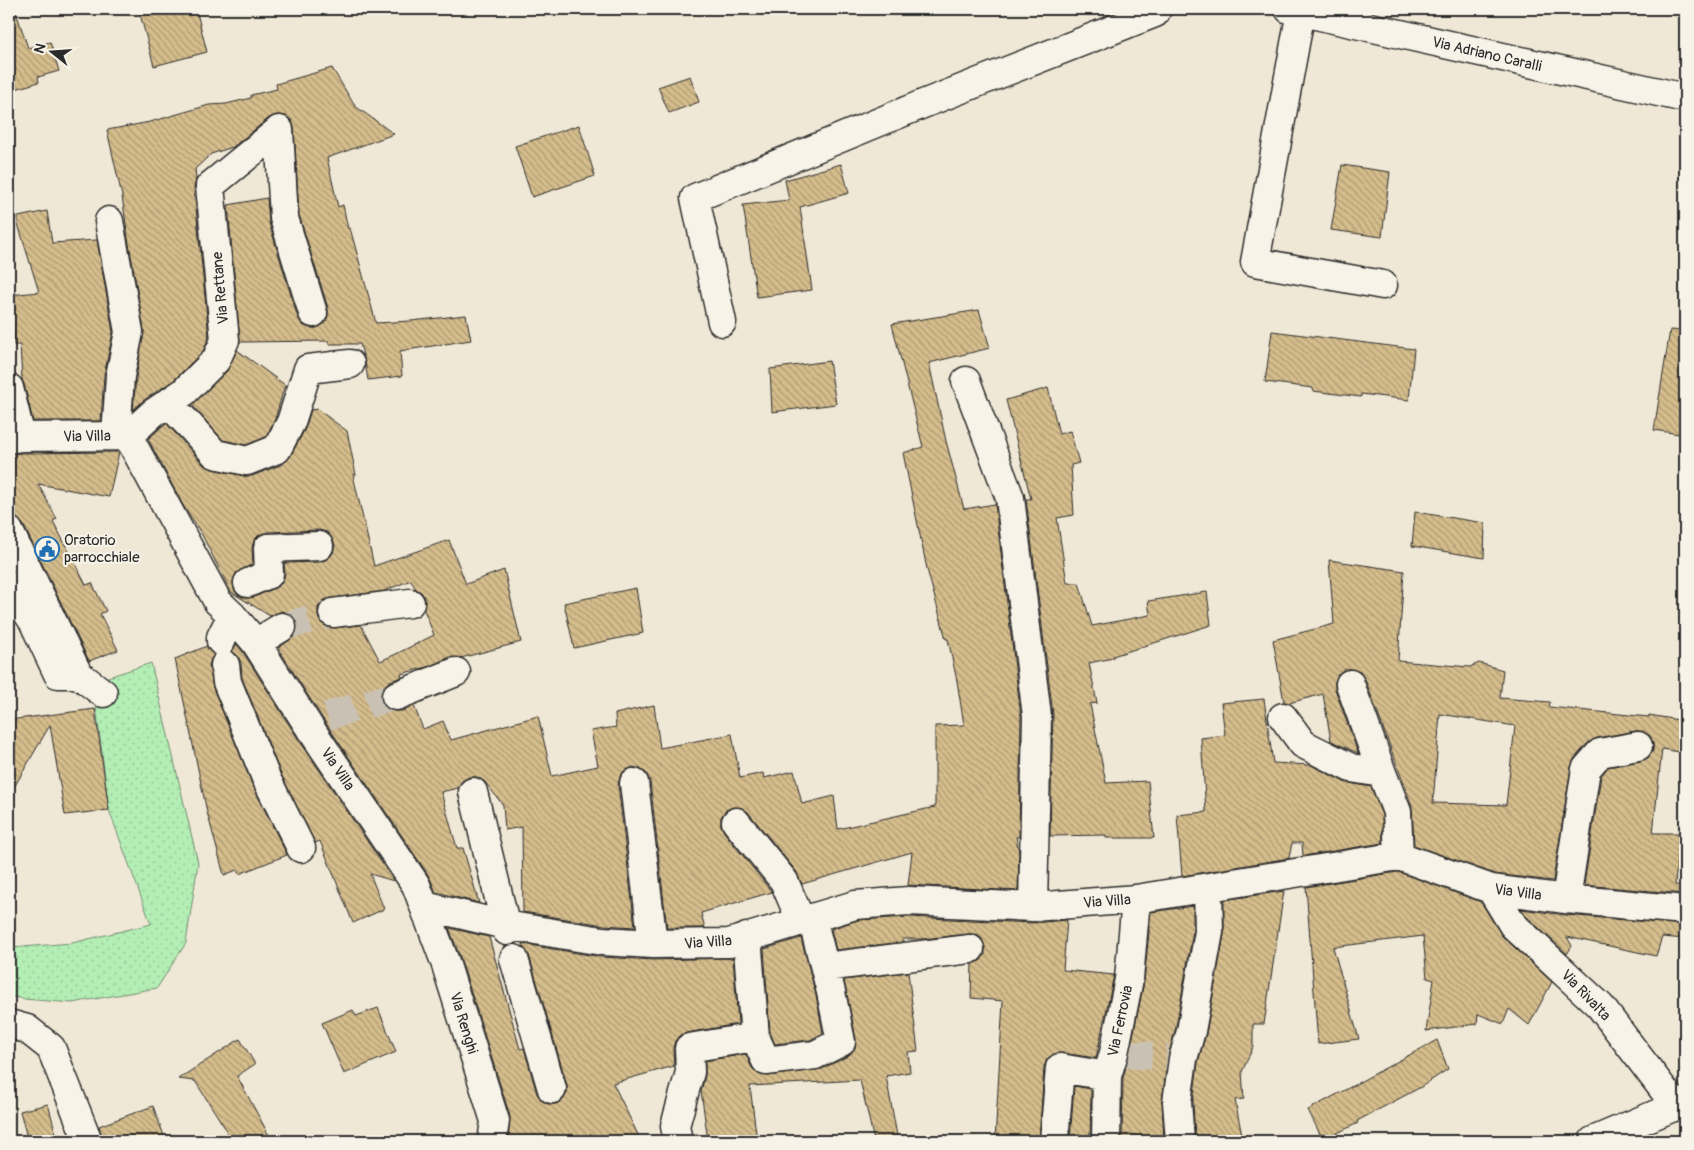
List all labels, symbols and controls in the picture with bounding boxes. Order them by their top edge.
north arrow [28,28,78,78]
street label: Via Adriano Caralli [1430,33,1544,76]
text: N [31,41,50,55]
street label: Via Rettane [208,250,233,325]
street label: Via Villa [63,427,111,446]
place label: Oratorio parrocchiale [64,531,140,567]
public building icon: Oratorio parrocchiale [34,536,60,562]
street label: Via Villa [316,744,359,794]
street label: Via Villa [1493,880,1543,905]
street label: Via Villa [1083,890,1131,913]
street label: Via Villa [684,931,732,954]
street label: Via Rivalta [1557,966,1615,1025]
street label: Via Ferrovia [1104,984,1137,1059]
street label: Via Renghi [445,990,482,1057]

